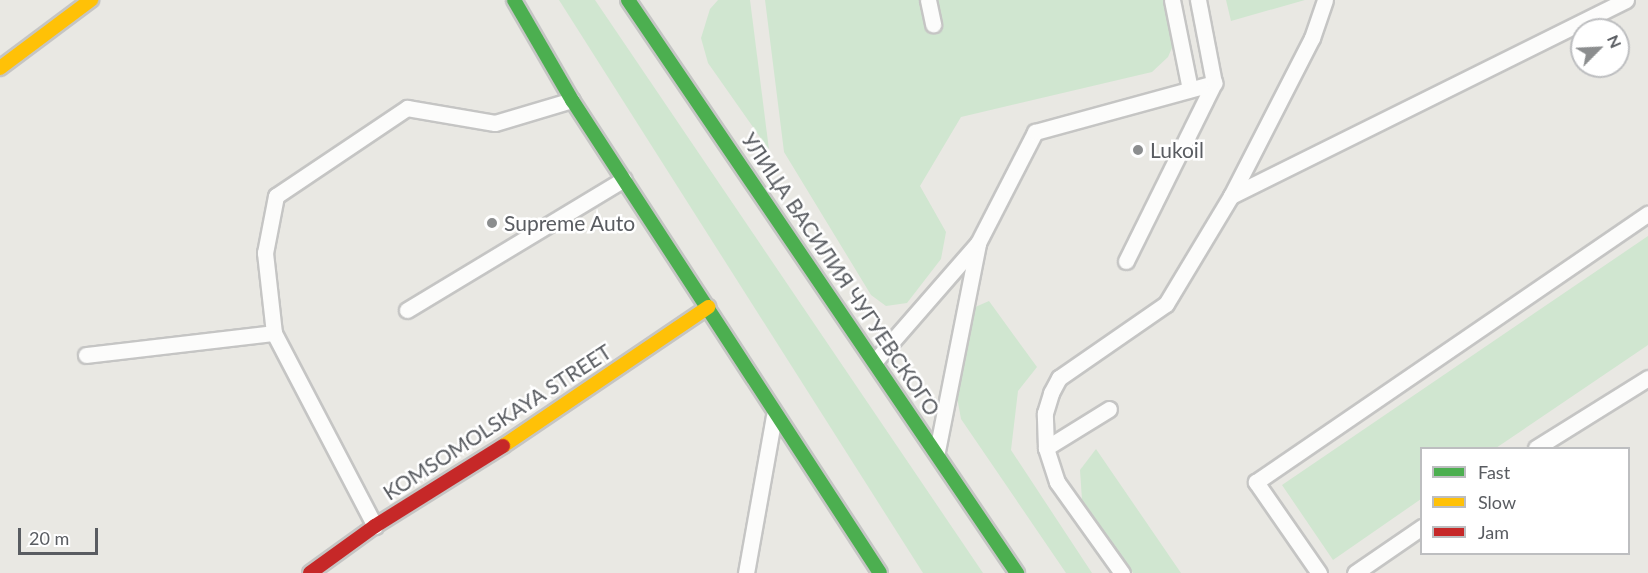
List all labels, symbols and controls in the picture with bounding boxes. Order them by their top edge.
north arrow [1570,18,1630,78]
text: N [1604,32,1626,51]
street label: УЛИЦА ВАСИЛИЯ ЧУГУЕВСКОГО [737,128,945,420]
place label: Lukoil [1150,137,1204,163]
marker: Lukoil [1131,143,1145,157]
place label: Supreme Auto [504,210,636,236]
marker: Supreme Auto [485,216,499,230]
street label: KOMSOMOLSKAYA STREET [378,339,616,505]
legend [1420,447,1630,555]
text: Fast [1478,461,1510,483]
text: Slow [1478,491,1516,513]
scale bar [21,516,100,554]
text: Jam [1478,521,1509,543]
text: 20 m [29,527,69,549]

